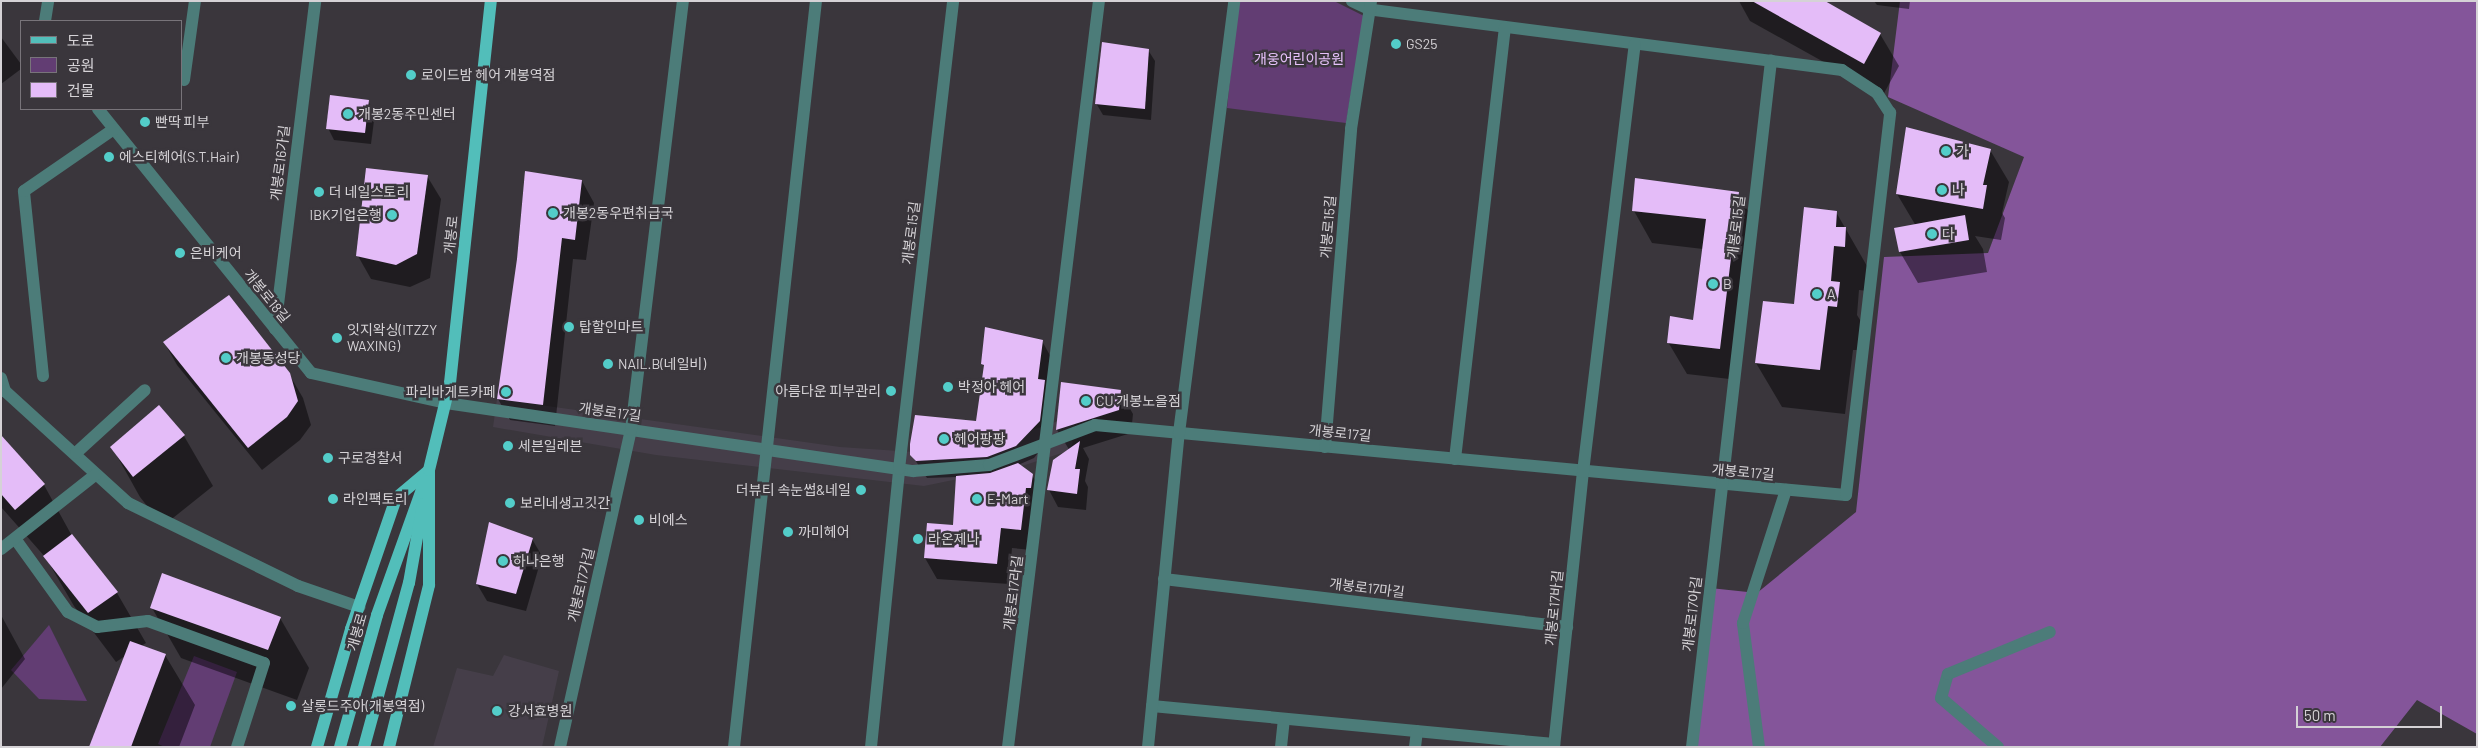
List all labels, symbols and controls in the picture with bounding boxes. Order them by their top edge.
legend [20,20,182,110]
text: 도로 [67,31,95,49]
place label: GS25 [1406,36,1437,52]
marker: GS25 [1390,38,1402,50]
park label: 개웅어린이공원 [1254,51,1344,67]
text: 공원 [67,56,95,74]
place label: 로이드밤 헤어 개봉역점 [421,67,555,83]
marker: 로이드밤 헤어 개봉역점 [405,69,417,81]
text: 건물 [67,81,95,99]
place label: 개봉2동주민센터 [358,106,456,122]
marker: 개봉2동주민센터 [342,108,354,120]
place label: 빤딱 피부 [155,114,209,130]
marker: 빤딱 피부 [139,116,151,128]
street label: 개봉로16가길 [267,124,293,202]
place label: 가 [1956,143,1969,159]
marker: 가 [1940,145,1952,157]
place label: 에스티헤어(S.T.Hair) [119,149,239,165]
marker: 에스티헤어(S.T.Hair) [103,151,115,163]
place label: 나 [1952,182,1965,198]
place label: 더 네일스토리 [329,184,409,200]
marker: 나 [1936,184,1948,196]
marker: 더 네일스토리 [313,186,325,198]
street label: 개봉로15길 [1724,194,1748,260]
street label: 개봉로15길 [1317,195,1339,259]
street label: 개봉로15길 [899,200,923,266]
place label: 개봉2동우편취급국 [563,205,674,221]
place label: IBK기업은행 [310,207,382,223]
marker: 개봉2동우편취급국 [547,207,559,219]
marker: IBK기업은행 [386,209,398,221]
street label: 개봉로 [441,215,461,255]
place label: 다 [1942,226,1955,242]
marker: 다 [1926,228,1938,240]
place label: 은비케어 [190,245,242,261]
marker: 은비케어 [174,247,186,259]
street label: 개봉로18길 [240,266,294,326]
place label: B [1723,276,1732,292]
marker: B [1707,278,1719,290]
place label: A [1827,286,1835,302]
marker: A [1811,288,1823,300]
place label: 탑할인마트 [579,319,643,335]
marker: 탑할인마트 [563,321,575,333]
place label: 잇지왁싱(ITZZY WAXING) [347,322,437,354]
marker: 잇지왁싱(ITZZY WAXING) [331,332,343,344]
place label: 개봉동성당 [236,350,300,366]
marker: 개봉동성당 [220,352,232,364]
place label: NAIL.B(네일비) [618,356,706,372]
marker: NAIL.B(네일비) [602,358,614,370]
place label: 박정아 헤어 [958,379,1025,395]
marker: 박정아 헤어 [942,381,954,393]
place label: 아름다운 피부관리 [775,383,881,399]
place label: 파리바게트카페 [406,384,496,400]
marker: 아름다운 피부관리 [885,385,897,397]
marker: 파리바게트카페 [500,386,512,398]
place label: CU 개봉노을점 [1096,393,1181,409]
marker: CU 개봉노을점 [1080,395,1092,407]
street label: 개봉로17길 [578,399,642,425]
street label: 개봉로17길 [1308,421,1372,445]
place label: 헤어팡팡 [954,431,1006,447]
marker: 헤어팡팡 [938,433,950,445]
place label: 세븐일레븐 [518,438,582,454]
marker: 세븐일레븐 [502,440,514,452]
place label: 구로경찰서 [338,450,402,466]
marker: 구로경찰서 [322,452,334,464]
street label: 개봉로17길 [1711,461,1775,483]
place label: 더뷰티 속눈썹&네일 [736,482,851,498]
marker: 더뷰티 속눈썹&네일 [855,484,867,496]
place label: 라인팩토리 [343,491,407,507]
place label: E-Mart [987,491,1029,507]
marker: 라인팩토리 [327,493,339,505]
marker: E-Mart [971,493,983,505]
place label: 보리네생고깃간 [520,495,610,511]
marker: 보리네생고깃간 [504,497,516,509]
place label: 비에스 [649,512,688,528]
marker: 비에스 [633,514,645,526]
place label: 까미헤어 [798,524,850,540]
marker: 까미헤어 [782,526,794,538]
place label: 라온제나 [928,531,980,547]
marker: 라온제나 [912,533,924,545]
street label: 개봉로17가길 [564,546,598,624]
place label: 하나은행 [513,553,565,569]
street label: 개봉로17라길 [1000,554,1026,632]
marker: 하나은행 [497,555,509,567]
street label: 개봉로17바길 [1542,569,1566,647]
street label: 개봉로17마길 [1328,575,1406,601]
street label: 개봉로17아길 [1679,575,1705,653]
street label: 개봉로 [344,611,370,653]
scale bar [2298,696,2444,728]
place label: 살롱드주아(개봉역점) [301,698,424,714]
marker: 살롱드주아(개봉역점) [285,700,297,712]
place label: 강서효병원 [508,703,572,719]
marker: 강서효병원 [490,704,504,718]
text: 50 m [2304,706,2336,724]

